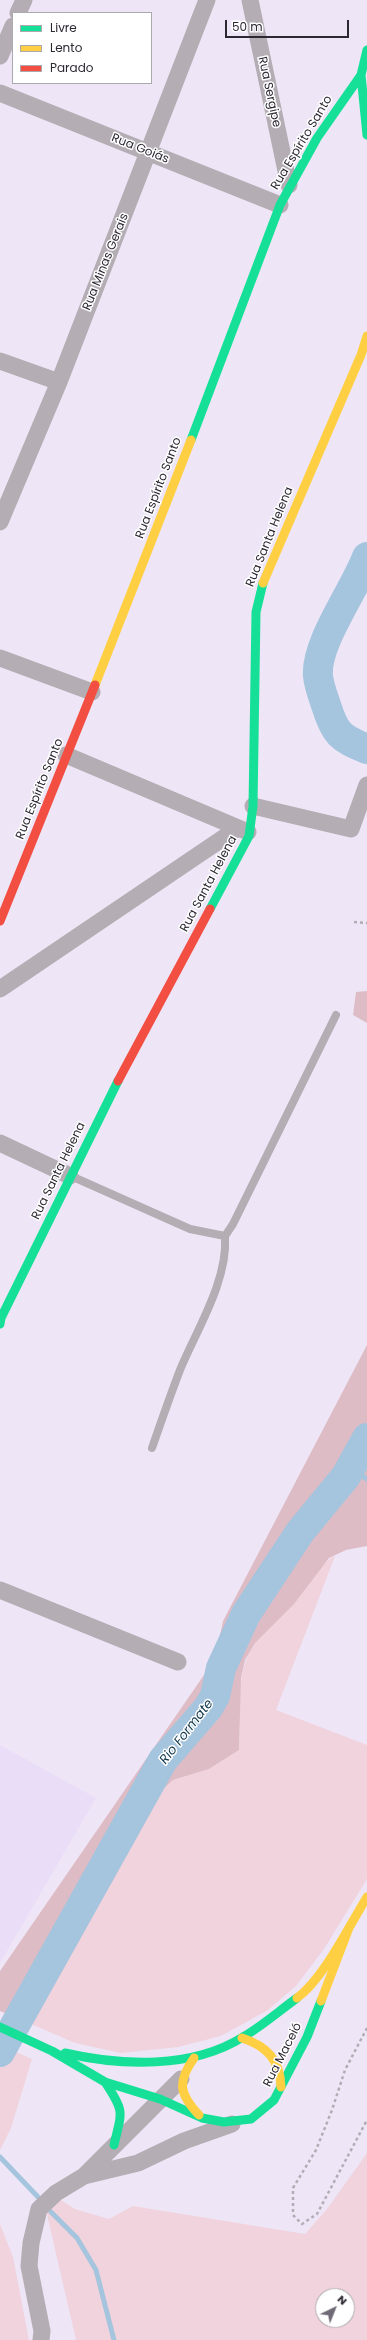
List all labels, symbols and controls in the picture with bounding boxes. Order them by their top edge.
legend [12,12,152,84]
scale bar [227,12,351,38]
text: 50 m [232,18,263,35]
text: Livre [50,19,77,36]
text: Lento [50,39,82,56]
street label: Rua Sergipe [254,55,284,129]
text: Parado [50,59,93,76]
street label: Rua Espírito Santo [268,93,336,193]
street label: Rua Goiás [109,131,171,167]
street label: Rua Minas Gerais [80,211,132,313]
street label: Rua Espírito Santo [133,435,185,541]
street label: Rua Santa Helena [243,485,297,589]
street label: Rua Espírito Santo [13,737,67,841]
street label: Rua Santa Helena [178,833,240,935]
street label: Rua Santa Helena [29,1120,89,1222]
water label: Rio Formate [157,1696,217,1768]
street label: Rua Maceió [261,2021,305,2089]
north arrow [315,2288,355,2328]
text: N [334,2291,351,2309]

